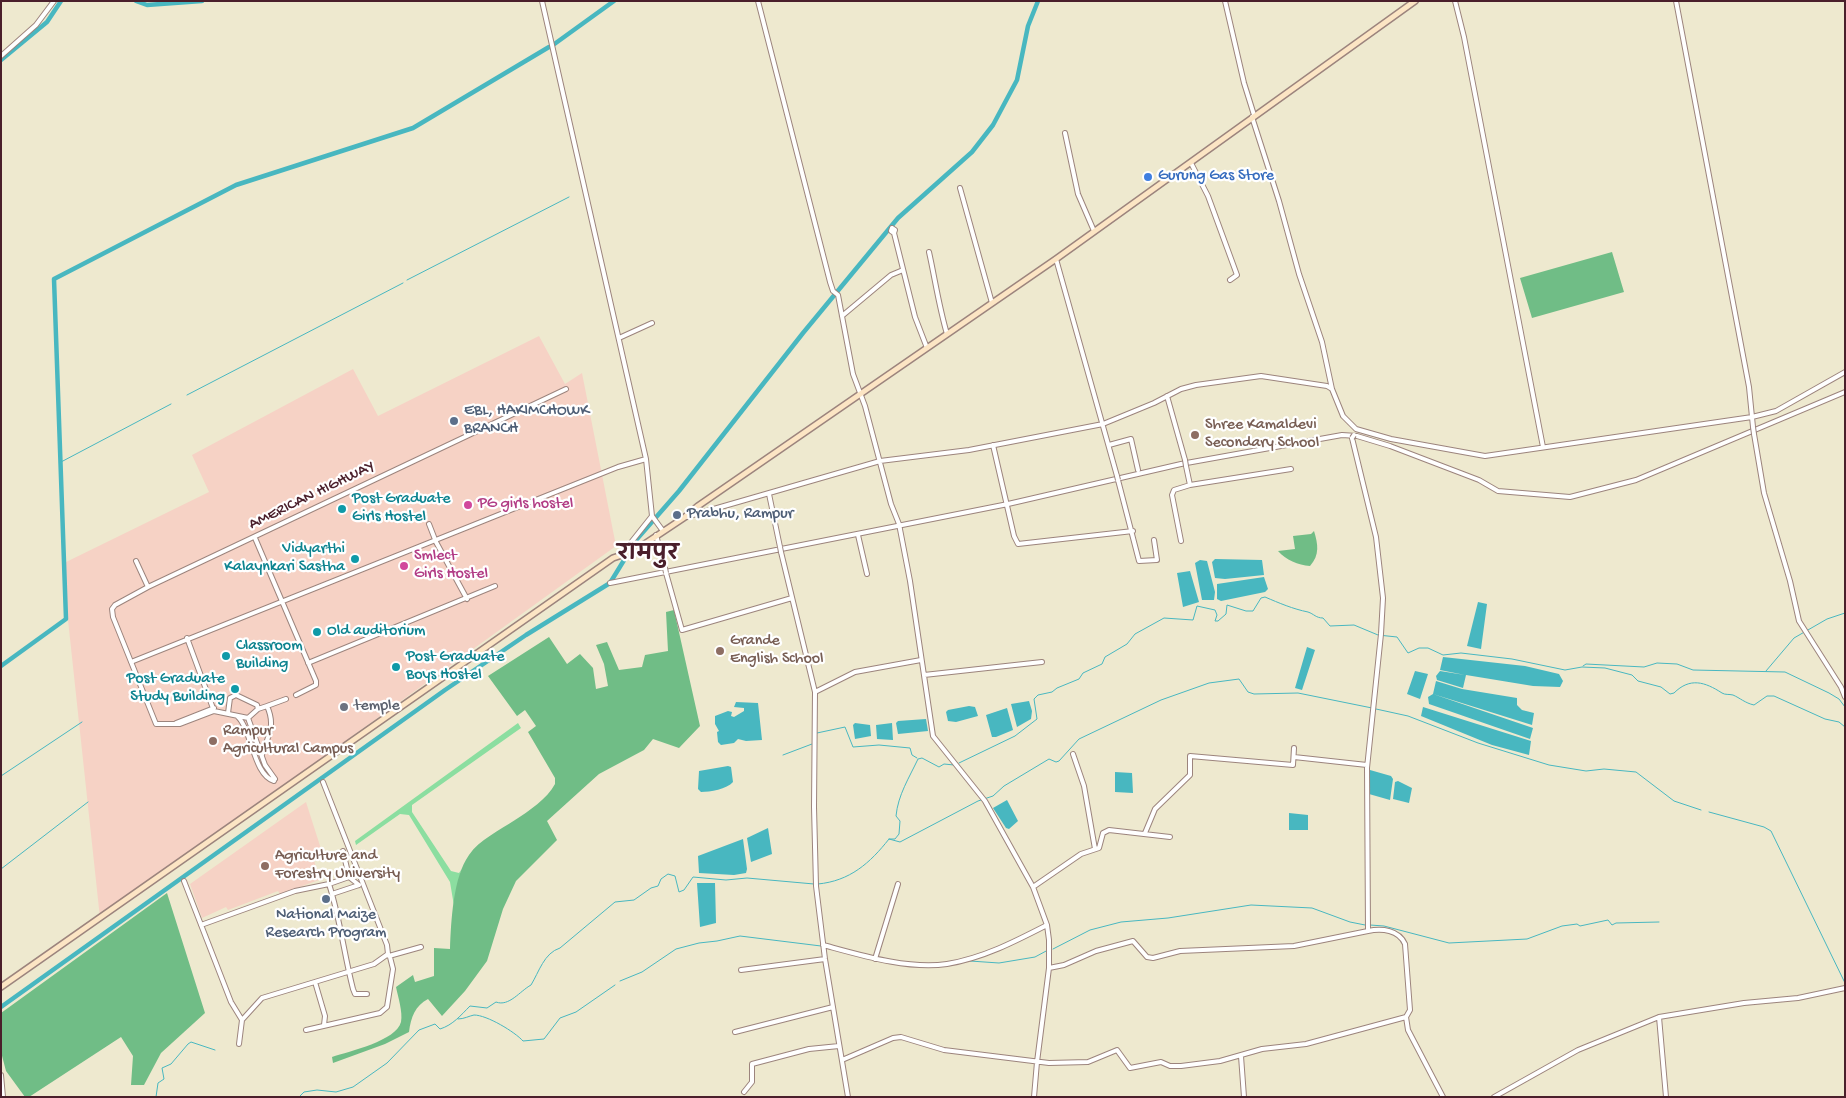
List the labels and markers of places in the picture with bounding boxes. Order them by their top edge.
place label: Gurung Gas Store [1158,167,1274,187]
marker: Gurung Gas Store [1142,171,1154,183]
place label: EBL, HAKIMCHOWK BRANCH [464,402,589,440]
marker: EBL, HAKIMCHOWK BRANCH [448,415,460,427]
place label: Shree Kamaldevi Secondary School [1205,416,1319,454]
marker: Shree Kamaldevi Secondary School [1189,429,1201,441]
place label: Post Graduate Girls Hostel [352,490,451,528]
place label: PG girls hostel [478,495,573,515]
marker: PG girls hostel [462,499,474,511]
marker: Post Graduate Girls Hostel [336,503,348,515]
place label: Prabhu, Rampur [687,505,793,525]
marker: Prabhu, Rampur [671,509,683,521]
place label: Vidyarthi Kalaynkari Sastha [224,540,345,578]
place label: Smlect Girls Hostel [414,547,488,585]
marker: Vidyarthi Kalaynkari Sastha [349,553,361,565]
marker: Smlect Girls Hostel [398,560,410,572]
place label: Old auditorium [327,622,425,642]
marker: Old auditorium [311,626,323,638]
place label: Grande English School [730,632,824,670]
place label: Classroom Building [236,637,302,675]
marker: Grande English School [714,645,726,657]
place label: Post Graduate Boys Hostel [406,648,505,686]
marker: Classroom Building [220,650,232,662]
marker: Post Graduate Boys Hostel [390,661,402,673]
place label: Post Graduate Study Building [126,670,225,708]
marker: Post Graduate Study Building [229,683,241,695]
place label: temple [354,697,400,717]
marker: temple [338,701,350,713]
place label: Rampur Agricultural Campus [223,722,353,760]
marker: Rampur Agricultural Campus [207,735,219,747]
place label: Agriculture and Forestry University [275,847,400,885]
marker: Agriculture and Forestry University [259,860,271,872]
marker: National Maize Research Program [320,893,332,905]
place label: National Maize Research Program [266,906,386,944]

